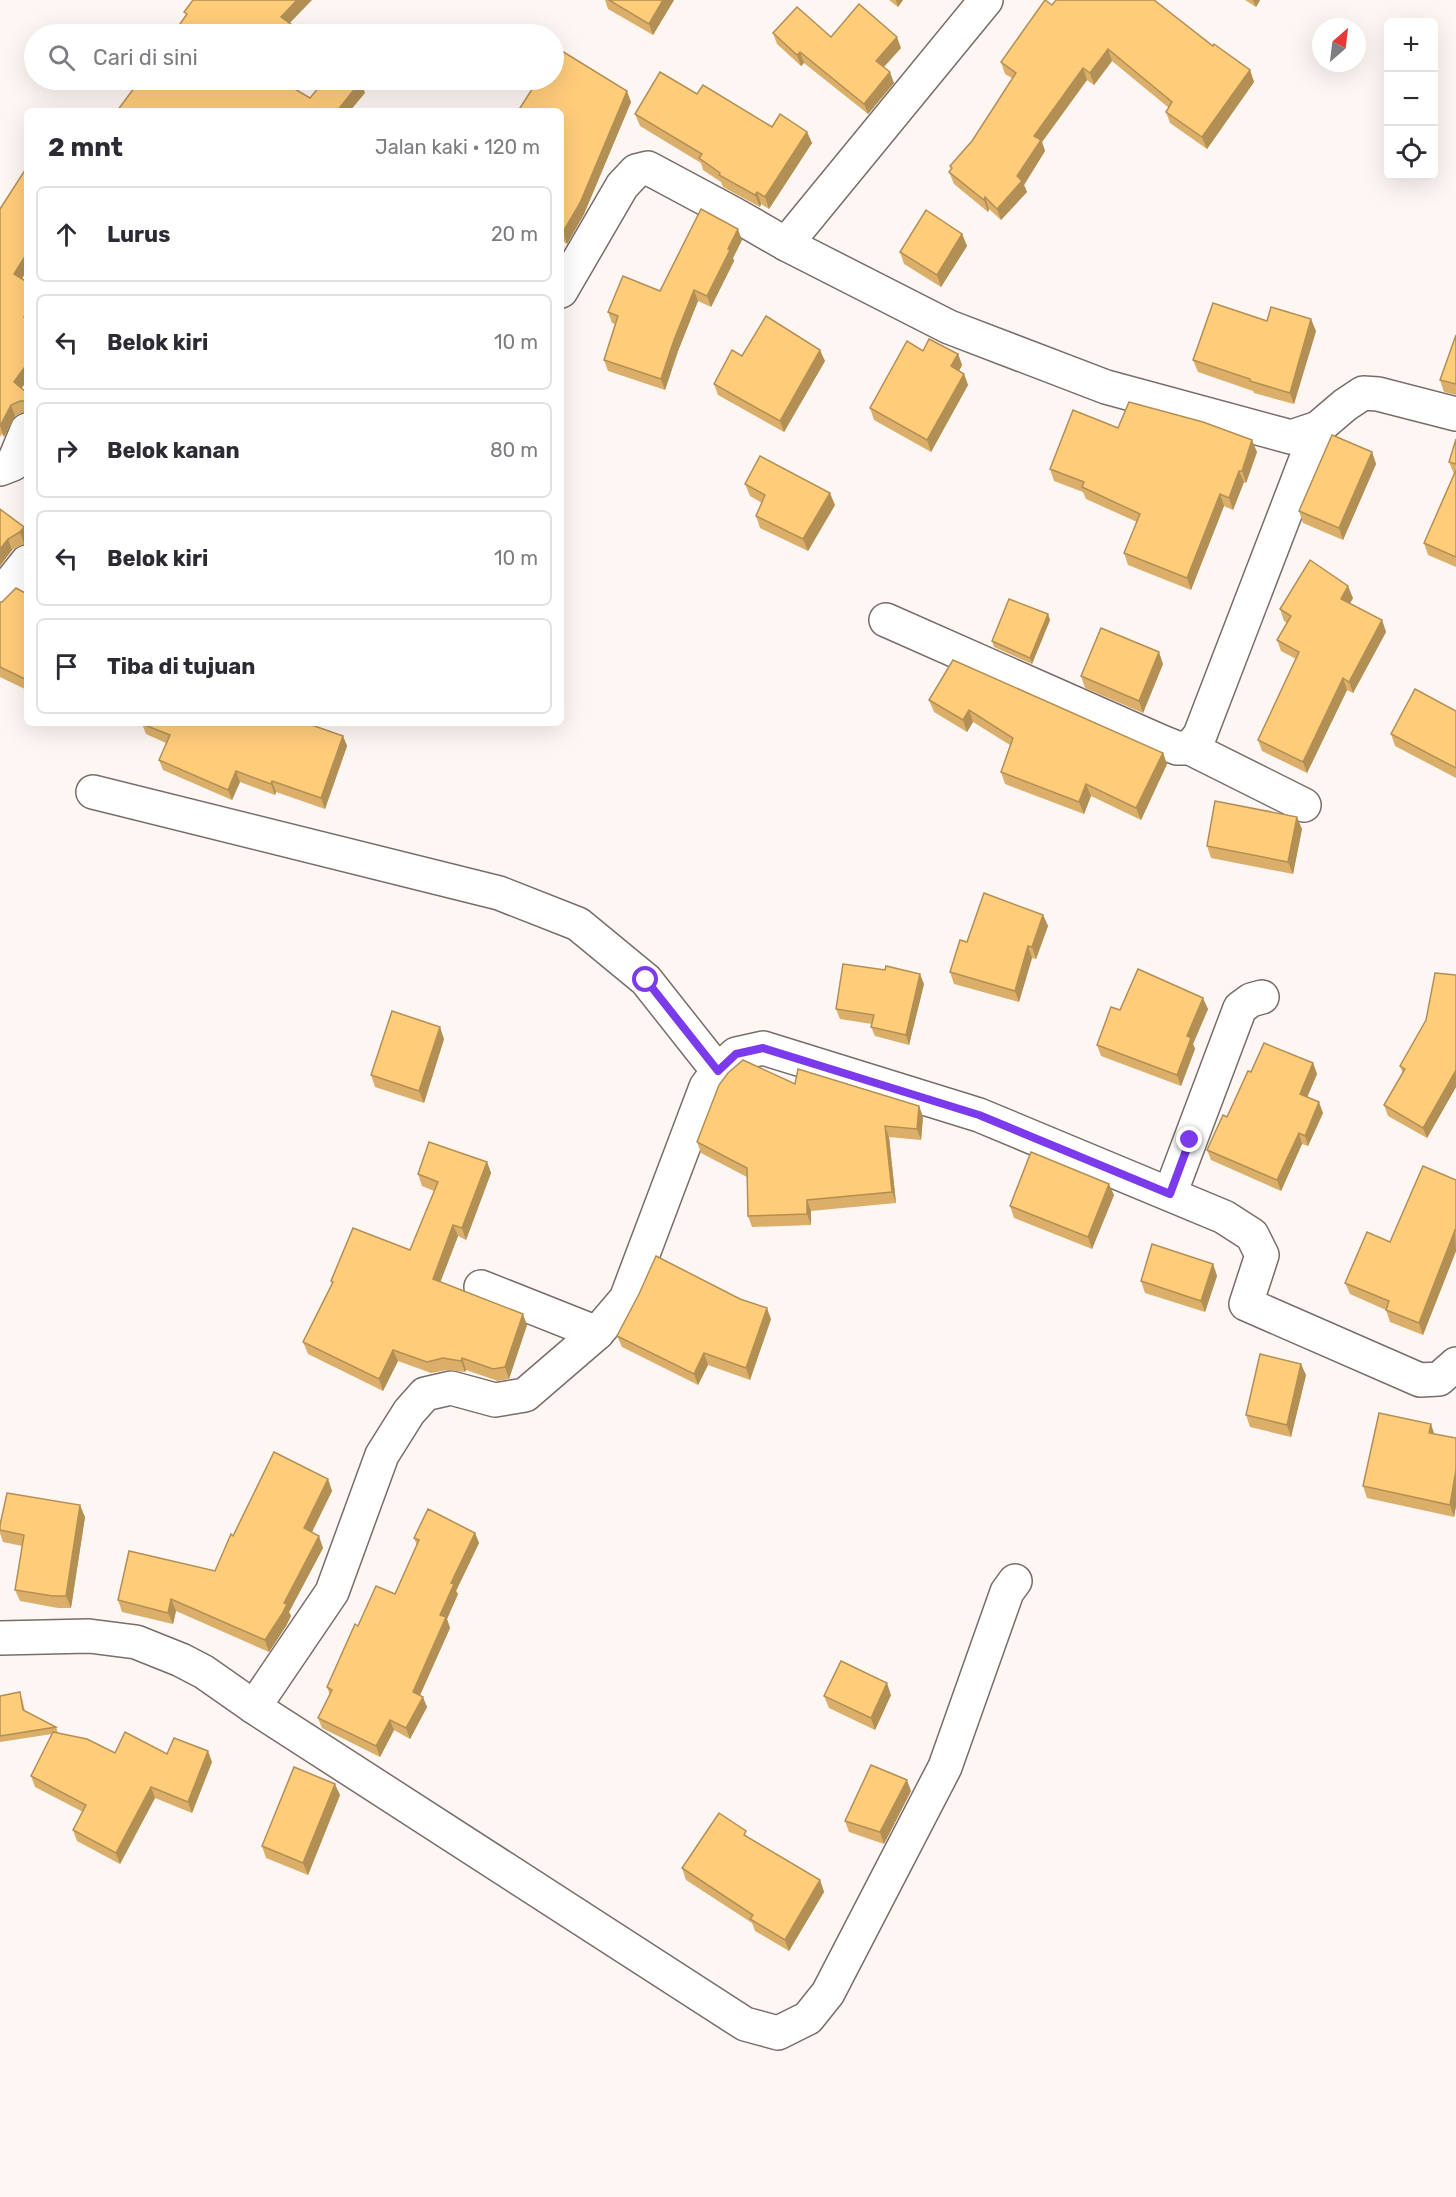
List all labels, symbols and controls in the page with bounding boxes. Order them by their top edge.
north arrow [1312,18,1366,72]
map controls [1384,18,1438,180]
button: + [1384,18,1438,72]
search box [24,24,564,90]
icon: search [45,41,78,74]
text: Cari di sini [93,44,198,71]
button: − [1384,72,1438,126]
button: locate [1384,126,1438,180]
text: 2 mnt [48,132,123,163]
text: Jalan kaki · 120 m [375,135,540,159]
icon: ahead [50,218,83,251]
text: Lurus [107,221,170,248]
text: 20 m [491,222,538,246]
icon: left [50,326,83,359]
text: Belok kiri [107,329,208,356]
text: 10 m [494,330,538,354]
icon: right [50,434,83,467]
text: Belok kanan [107,437,240,464]
text: 80 m [490,438,538,462]
icon: left [50,542,83,575]
text: Belok kiri [107,545,208,572]
text: 10 m [494,546,538,570]
icon: arrive [50,650,83,683]
text: Tiba di tujuan [107,653,255,680]
route start [632,966,658,992]
route end [1176,1126,1202,1152]

